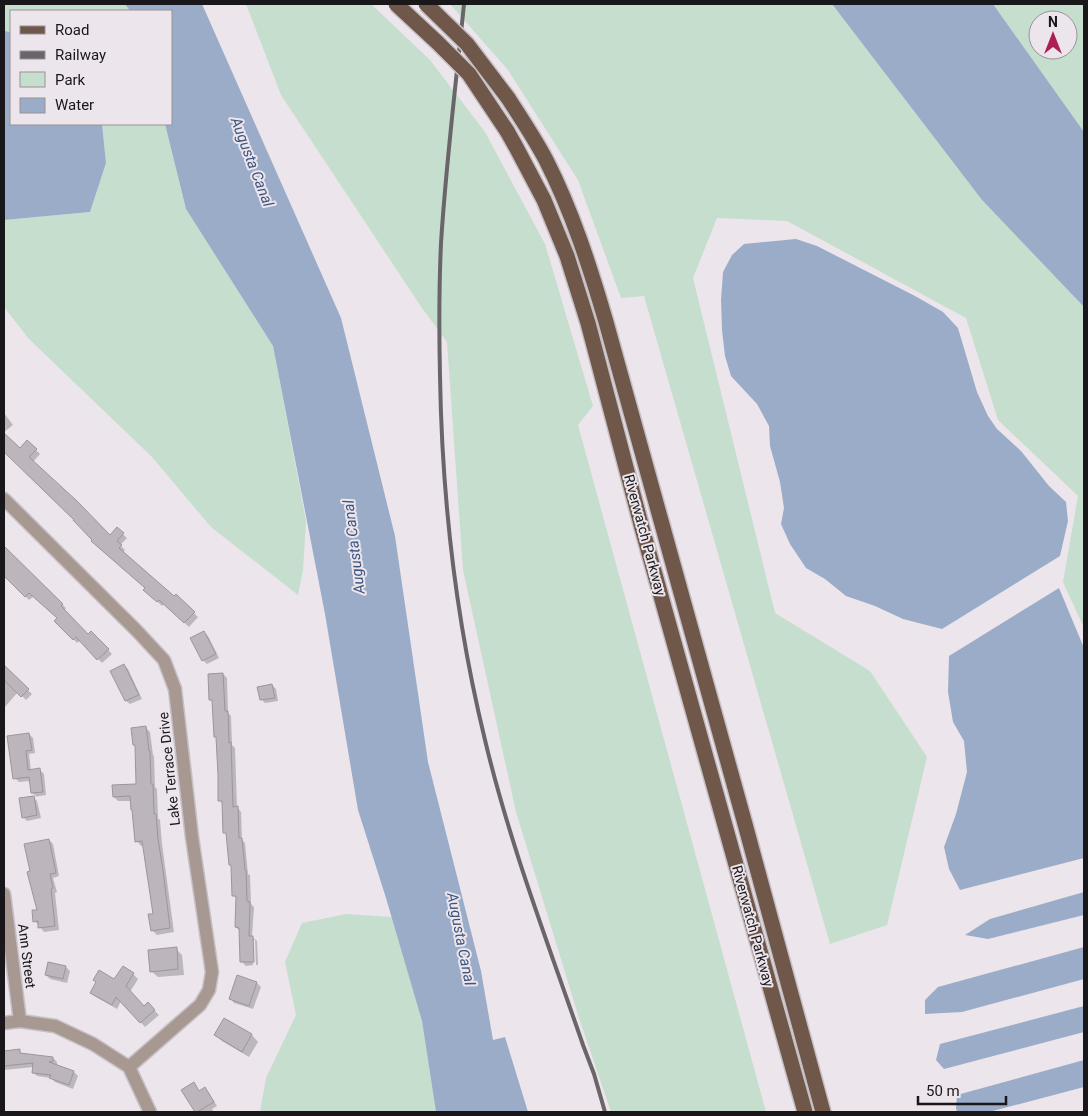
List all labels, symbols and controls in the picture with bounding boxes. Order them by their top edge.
legend [10,10,172,125]
north arrow [1028,10,1078,60]
text: N [1048,14,1058,30]
text: Road [55,21,89,39]
text: Railway [55,46,106,64]
text: Park [55,71,86,89]
text: Water [55,96,94,114]
water label: Augusta Canal [226,114,277,210]
street label: Riverwatch Parkway [621,473,669,598]
water label: Augusta Canal [339,499,369,596]
street label: Lake Terrace Drive [155,711,183,827]
street label: Riverwatch Parkway [729,864,777,989]
water label: Augusta Canal [443,890,479,987]
street label: Ann Street [15,923,39,990]
scale bar [918,1074,1006,1106]
text: 50 m [926,1082,960,1100]

